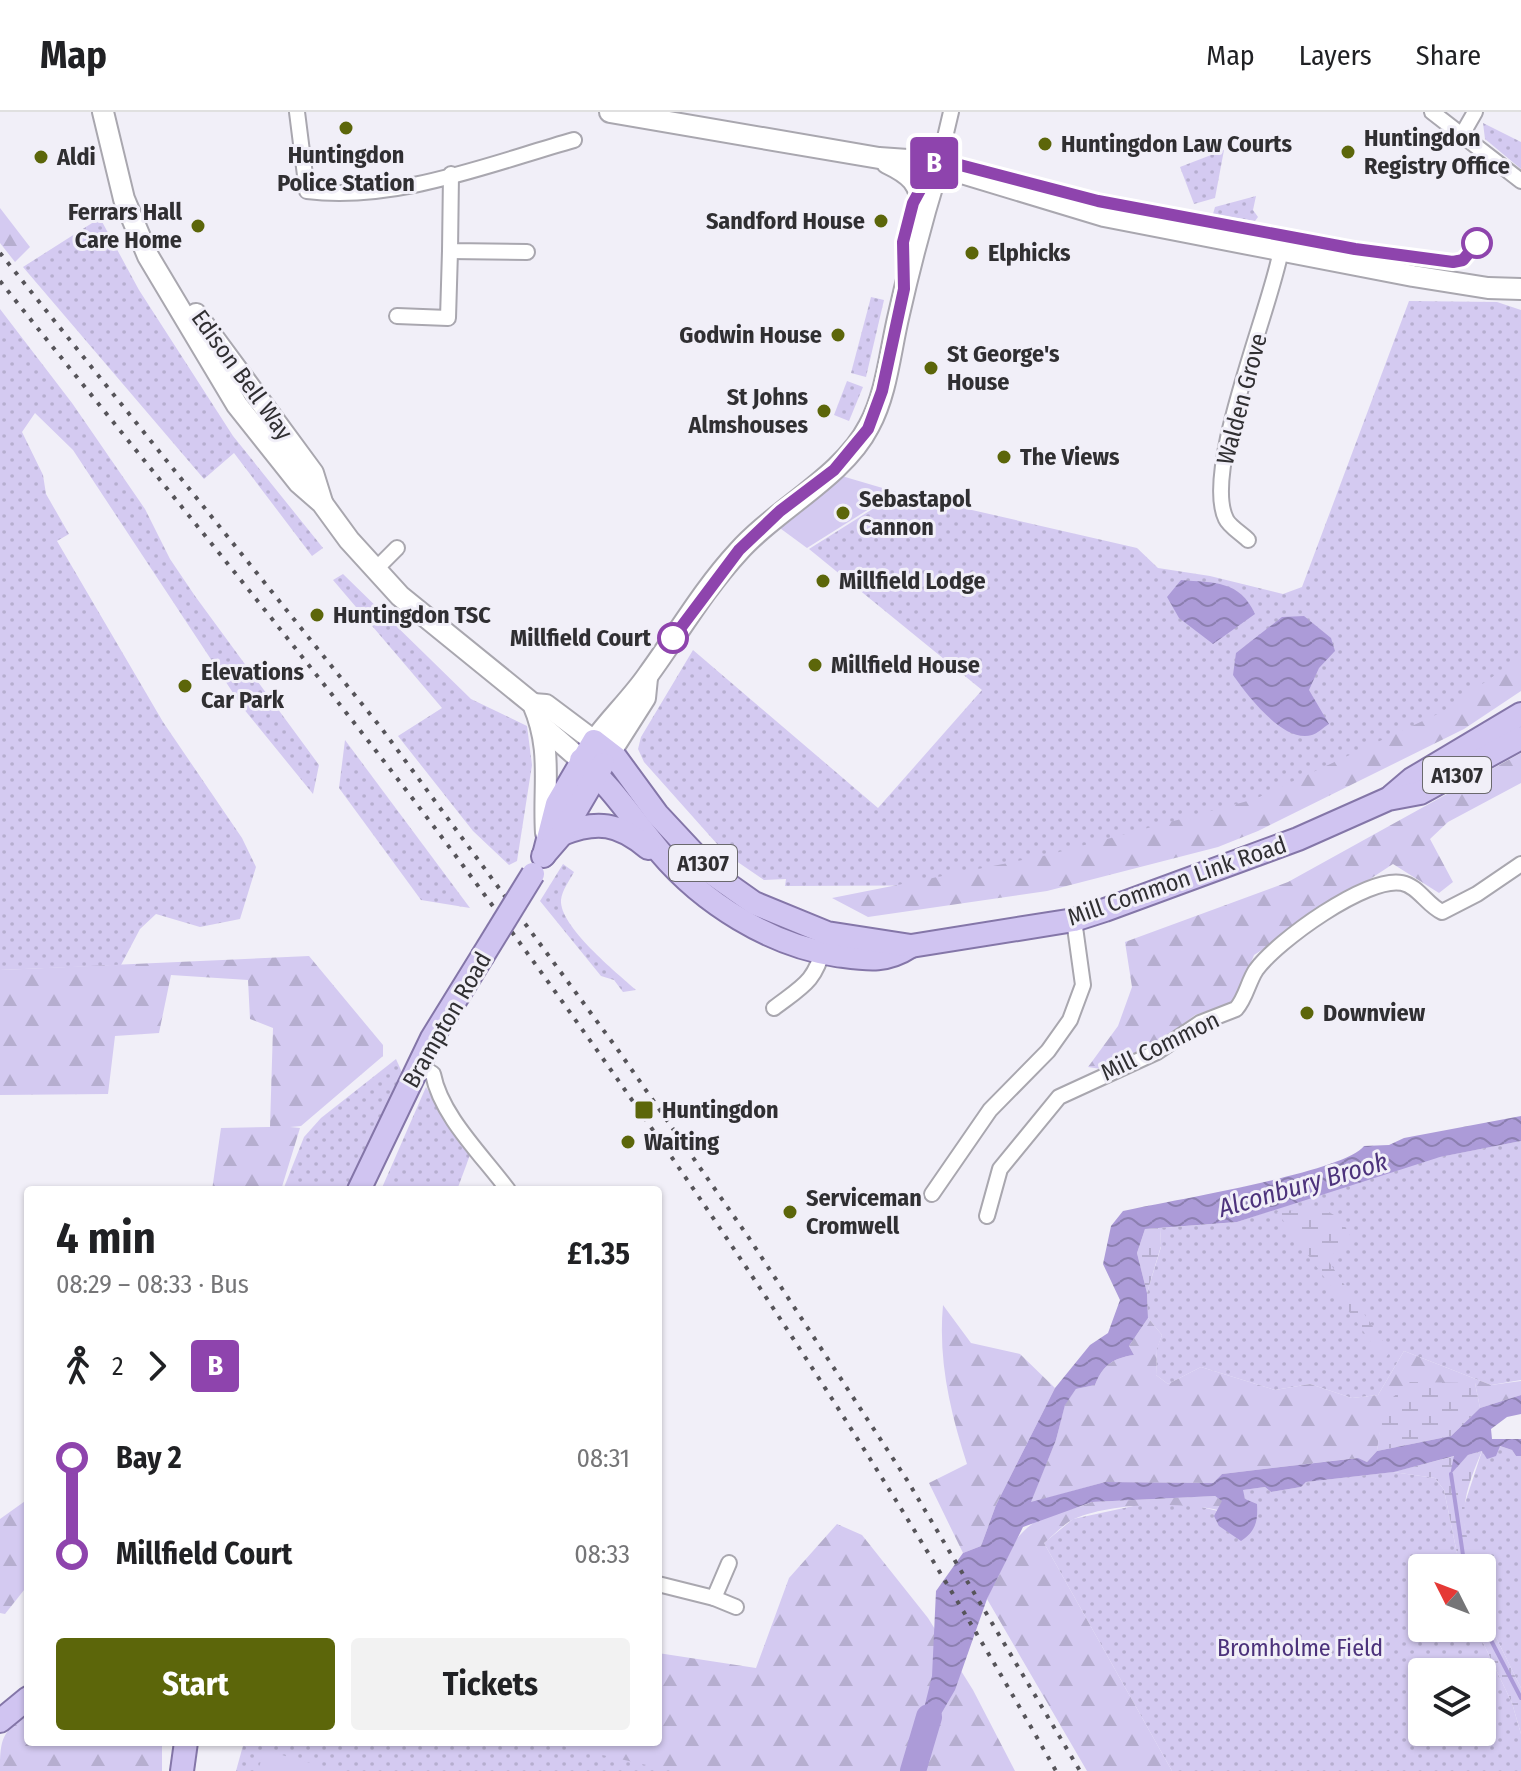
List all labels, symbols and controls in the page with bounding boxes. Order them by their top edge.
text: Map [40,32,107,78]
text: Map [1206,39,1255,72]
text: Layers [1299,39,1372,72]
text: Share [1416,39,1481,72]
marker: Huntingdon Police Station [337,119,355,137]
place label: Huntingdon Registry Office [1364,124,1510,180]
place label: Huntingdon Law Courts [1061,130,1293,158]
marker: Huntingdon Law Courts [1036,135,1054,153]
line badge: B [908,137,960,189]
place label: Huntingdon Police Station [277,141,415,197]
place label: Aldi [56,143,96,171]
marker: Huntingdon Registry Office [1339,143,1357,161]
text: B [926,146,942,179]
marker: Aldi [32,148,50,166]
place label: Ferrars Hall Care Home [68,198,182,254]
place label: Sandford House [706,207,865,235]
marker: Sandford House [872,212,890,230]
marker: Ferrars Hall Care Home [189,217,207,235]
unlabelled marker [1462,228,1492,258]
place label: Elphicks [988,239,1071,267]
marker: Elphicks [963,244,981,262]
street label: Edison Bell Way [186,305,299,446]
place label: Godwin House [679,321,822,349]
marker: Godwin House [829,326,847,344]
street label: Walden Grove [1211,330,1273,468]
place label: St George's House [947,340,1060,396]
marker: St George's House [922,359,940,377]
place label: St Johns Almshouses [688,383,808,439]
marker: St Johns Almshouses [815,402,833,420]
place label: The Views [1020,443,1120,471]
marker: The Views [995,448,1013,466]
place label: Sebastapol Cannon [859,485,972,541]
marker: Sebastapol Cannon [834,504,852,522]
place label: Millfield Lodge [839,567,986,595]
marker: Millfield Lodge [814,572,832,590]
place label: Huntingdon TSC [333,601,491,629]
marker: Huntingdon TSC [308,606,326,624]
marker: Millfield Court [658,623,688,653]
place label: Millfield Court [510,624,652,652]
place label: Millfield House [831,651,980,679]
marker: Millfield House [806,656,824,674]
place label: Elevations Car Park [201,658,304,714]
marker: Elevations Car Park [176,677,194,695]
road number: A1307 [1423,757,1491,793]
street label: Mill Common Link Road [1064,830,1290,932]
road number: A1307 [669,845,737,881]
street label: Brampton Road [397,947,497,1093]
place label: Downview [1323,999,1426,1027]
marker: Downview [1298,1004,1316,1022]
street label: Mill Common [1096,1005,1224,1087]
place label: Huntingdon [662,1096,779,1124]
marker: Huntingdon [633,1099,655,1121]
place label: Waiting [644,1128,719,1156]
marker: Waiting [619,1133,637,1151]
water label: Alconbury Brook [1214,1146,1391,1224]
place label: Serviceman Cromwell [806,1184,922,1240]
marker: Serviceman Cromwell [781,1203,799,1221]
text: 4 min [56,1212,156,1265]
text: £1.35 [567,1236,630,1272]
text: 08:29 – 08:33 · Bus [56,1269,249,1300]
icon: walk [56,1344,100,1388]
icon: forward [135,1344,179,1388]
text: B [207,1349,223,1382]
text: 2 [112,1351,123,1382]
text: Bay 2 [116,1440,182,1476]
text: 08:31 [576,1443,630,1474]
text: Millfield Court [116,1536,292,1572]
text: 08:33 [574,1539,630,1570]
north arrow [1408,1554,1496,1642]
map controls [1408,1554,1496,1746]
park label: Bromholme Field [1217,1634,1383,1662]
button: Start [56,1638,335,1730]
button: Tickets [351,1638,630,1730]
button: layers [1408,1658,1496,1746]

